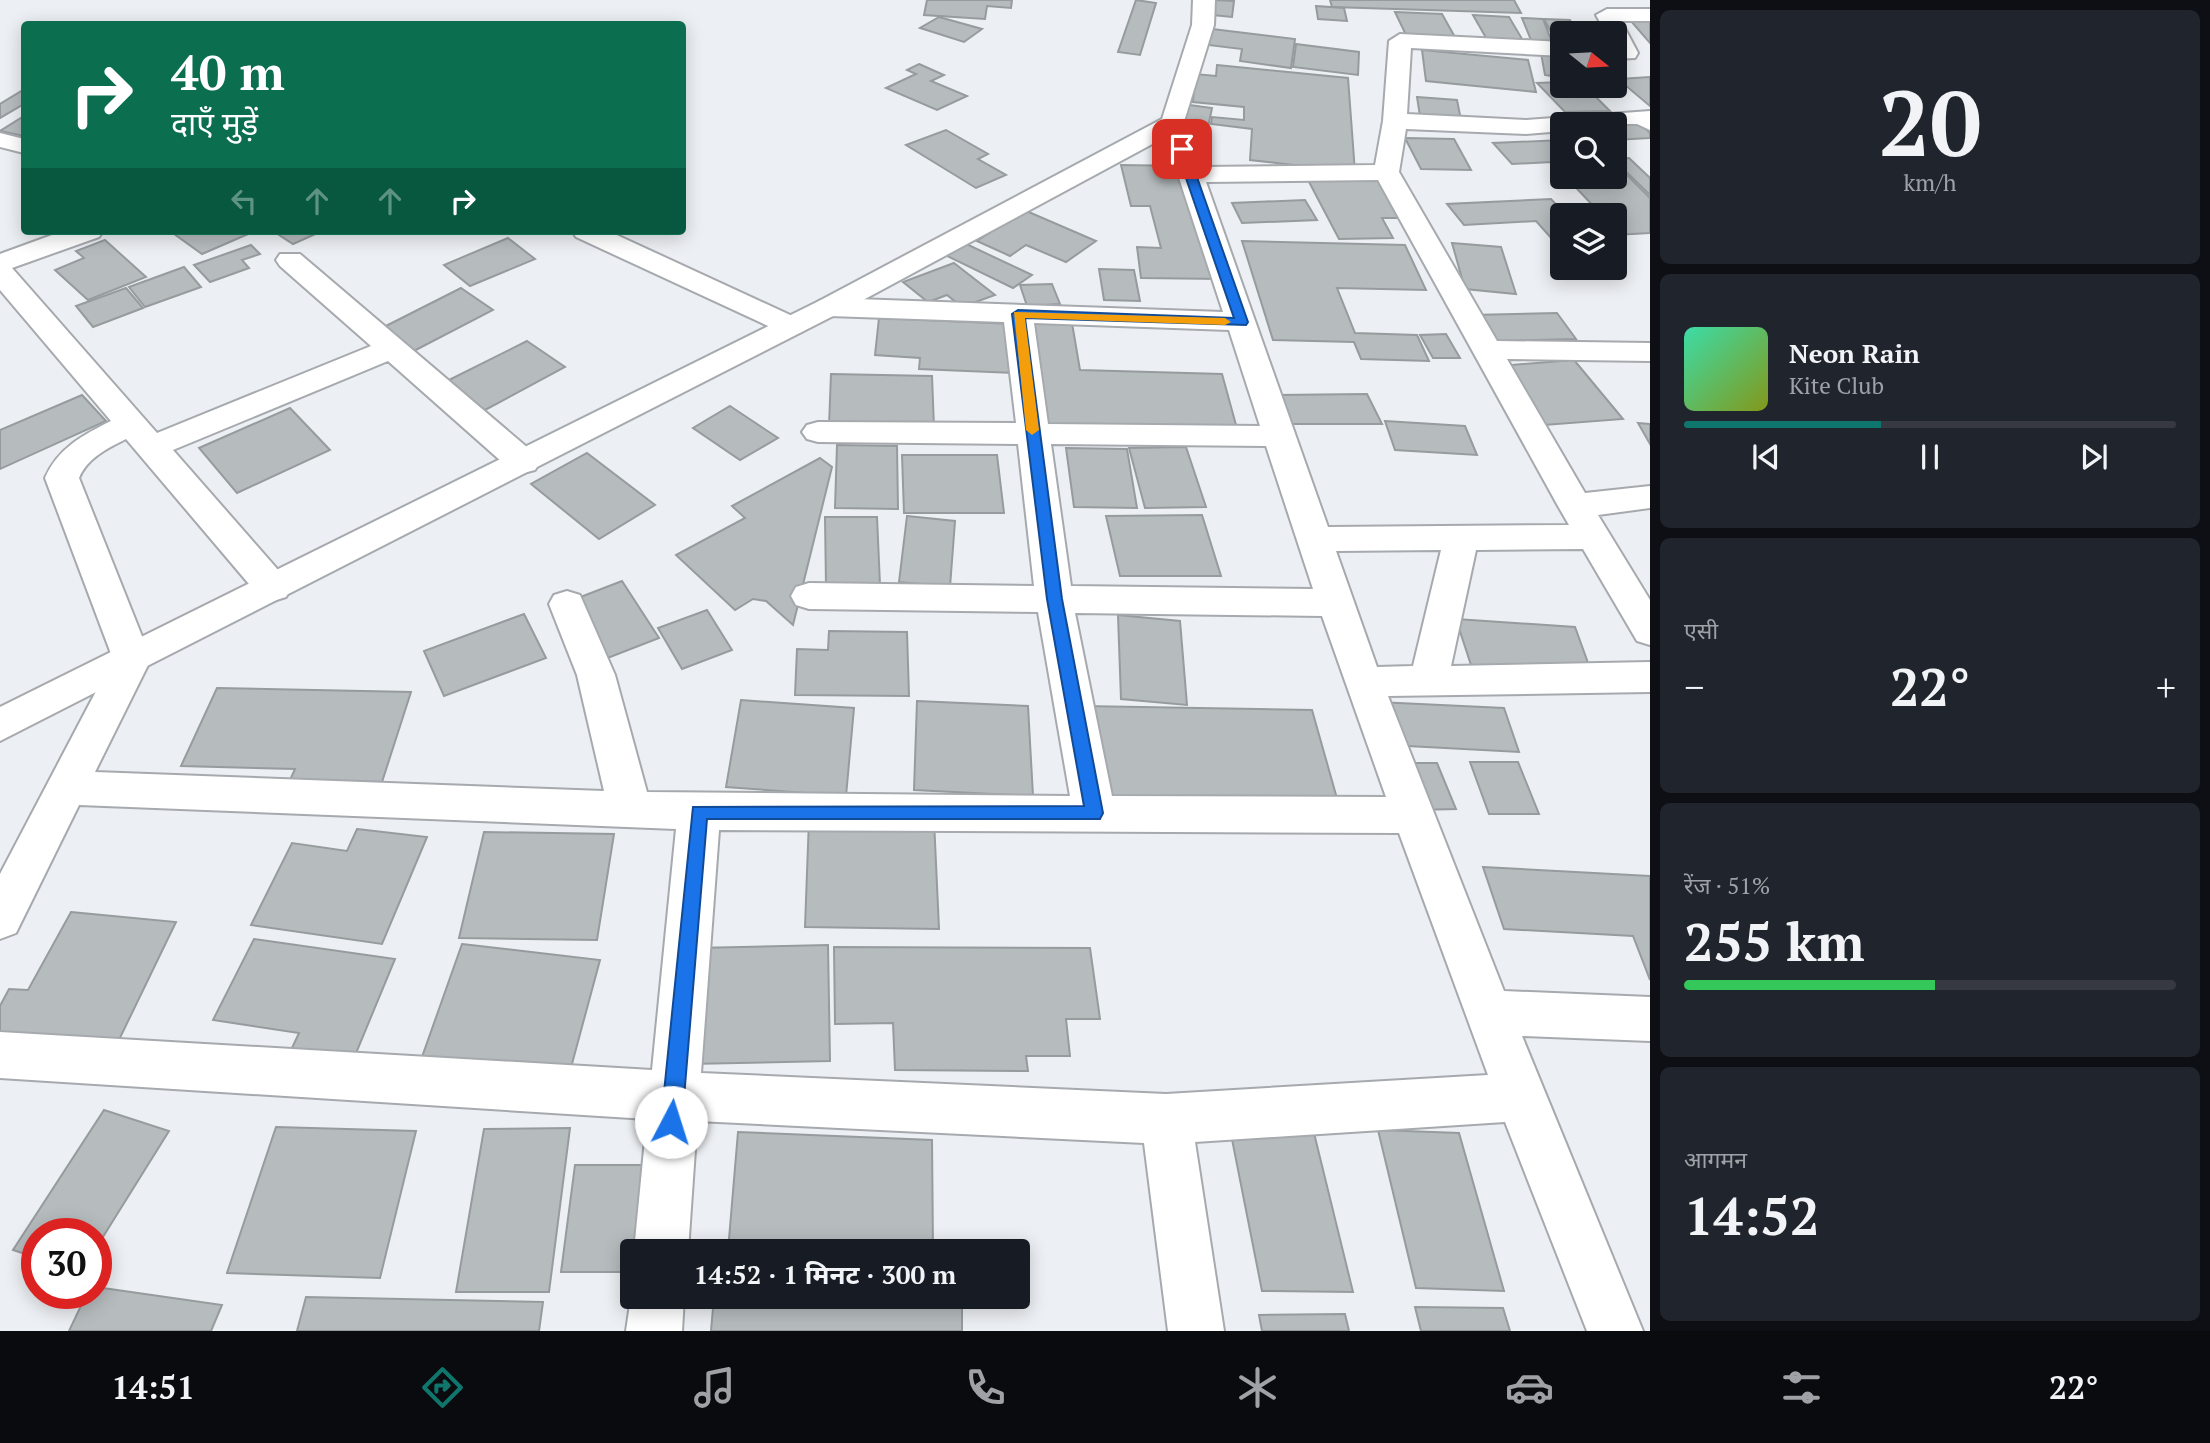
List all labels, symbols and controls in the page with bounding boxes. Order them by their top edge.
north arrow [1550,21,1628,98]
map controls [1550,21,1627,280]
text: 40 m [171,39,285,104]
icon: right [56,49,147,140]
text: 20 [1879,61,1981,182]
text: दाएँ मुड़ें [171,102,258,144]
button: search [1550,112,1627,189]
pin [1152,119,1212,179]
icon: arrive [1163,130,1201,168]
text: km/h [1903,167,1957,198]
icon: left [225,182,263,220]
icon: ahead [298,182,336,220]
icon: ahead [371,182,409,220]
icon: right [444,182,482,220]
button: layers [1550,203,1627,280]
text: Neon Rain [1789,336,1920,370]
text: Kite Club [1789,370,1884,401]
icon: previous [1747,438,1785,476]
icon: pause [1911,438,1949,476]
icon: next [2075,438,2113,476]
text: एसी [1684,615,1718,646]
text: 22° [1890,652,1970,721]
text: − [1684,662,1704,712]
text: + [2156,662,2176,712]
text: रेंज · 51% [1684,870,1770,901]
text: 255 km [1684,907,1865,976]
position arrow [634,1085,708,1159]
text: आगमन [1684,1144,1747,1175]
text: 14:52 [1684,1181,1819,1250]
speed limit sign: 30 [21,1218,112,1309]
text: 14:52 · 1 मिनट · 300 m [694,1257,956,1291]
icon: directions [418,1363,467,1412]
icon: music [690,1363,739,1412]
icon: phone [961,1363,1010,1412]
icon: climate [1233,1363,1282,1412]
icon: car [1505,1363,1554,1412]
icon: filters [1777,1363,1826,1412]
text: 14:51 [111,1366,195,1408]
text: 22° [2049,1366,2098,1408]

